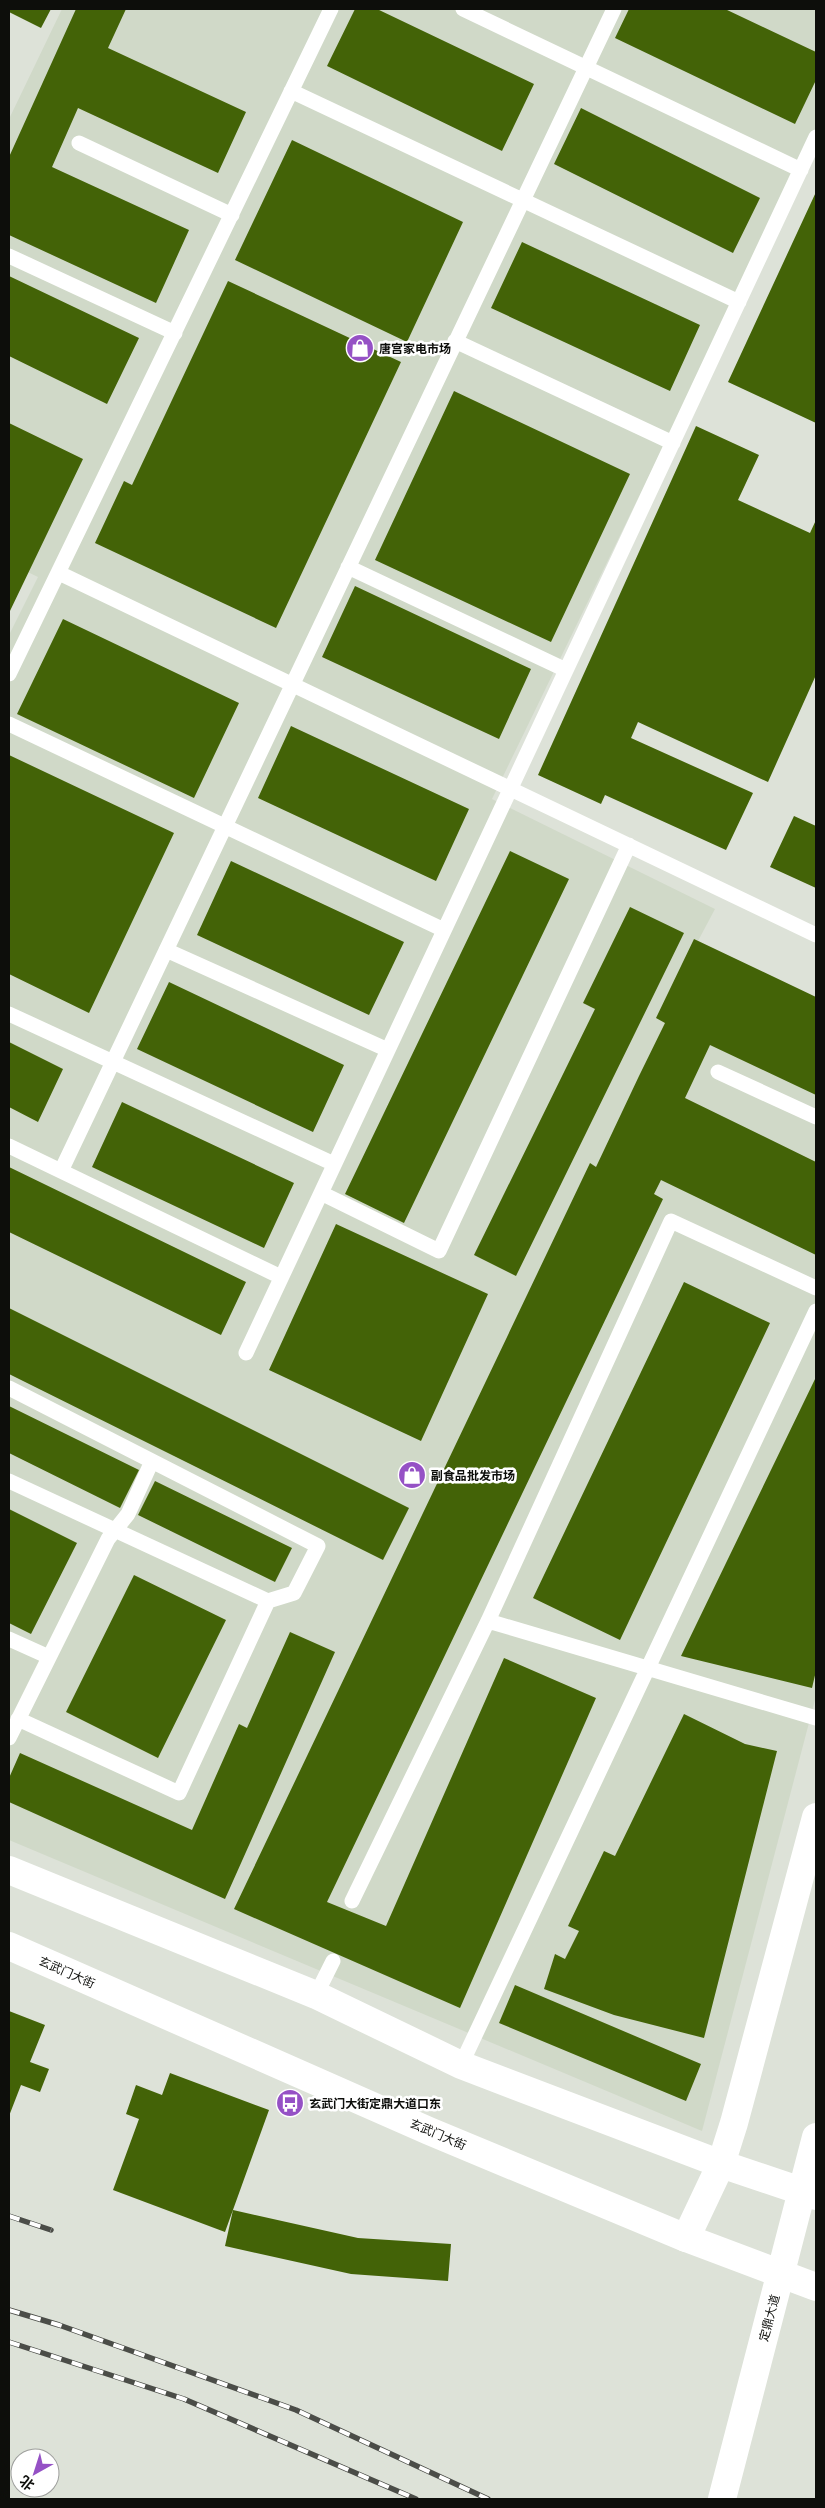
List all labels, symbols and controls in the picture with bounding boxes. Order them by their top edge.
shop icon: 唐宫家电市场 [345,333,375,363]
place label: 唐宫家电市场 [379,341,451,356]
shop icon: 副食品批发市场 [397,1460,427,1490]
place label: 副食品批发市场 [431,1468,515,1483]
street label: 玄武门大街 [37,1953,97,1991]
bus stop icon: 玄武门大街定鼎大道口东 [275,2088,305,2118]
place label: 玄武门大街定鼎大道口东 [309,2096,441,2111]
street label: 玄武门大街 [407,2115,469,2153]
street label: 定鼎大道 [756,2293,782,2343]
north arrow [10,2448,60,2498]
text: 北 [16,2472,38,2495]

